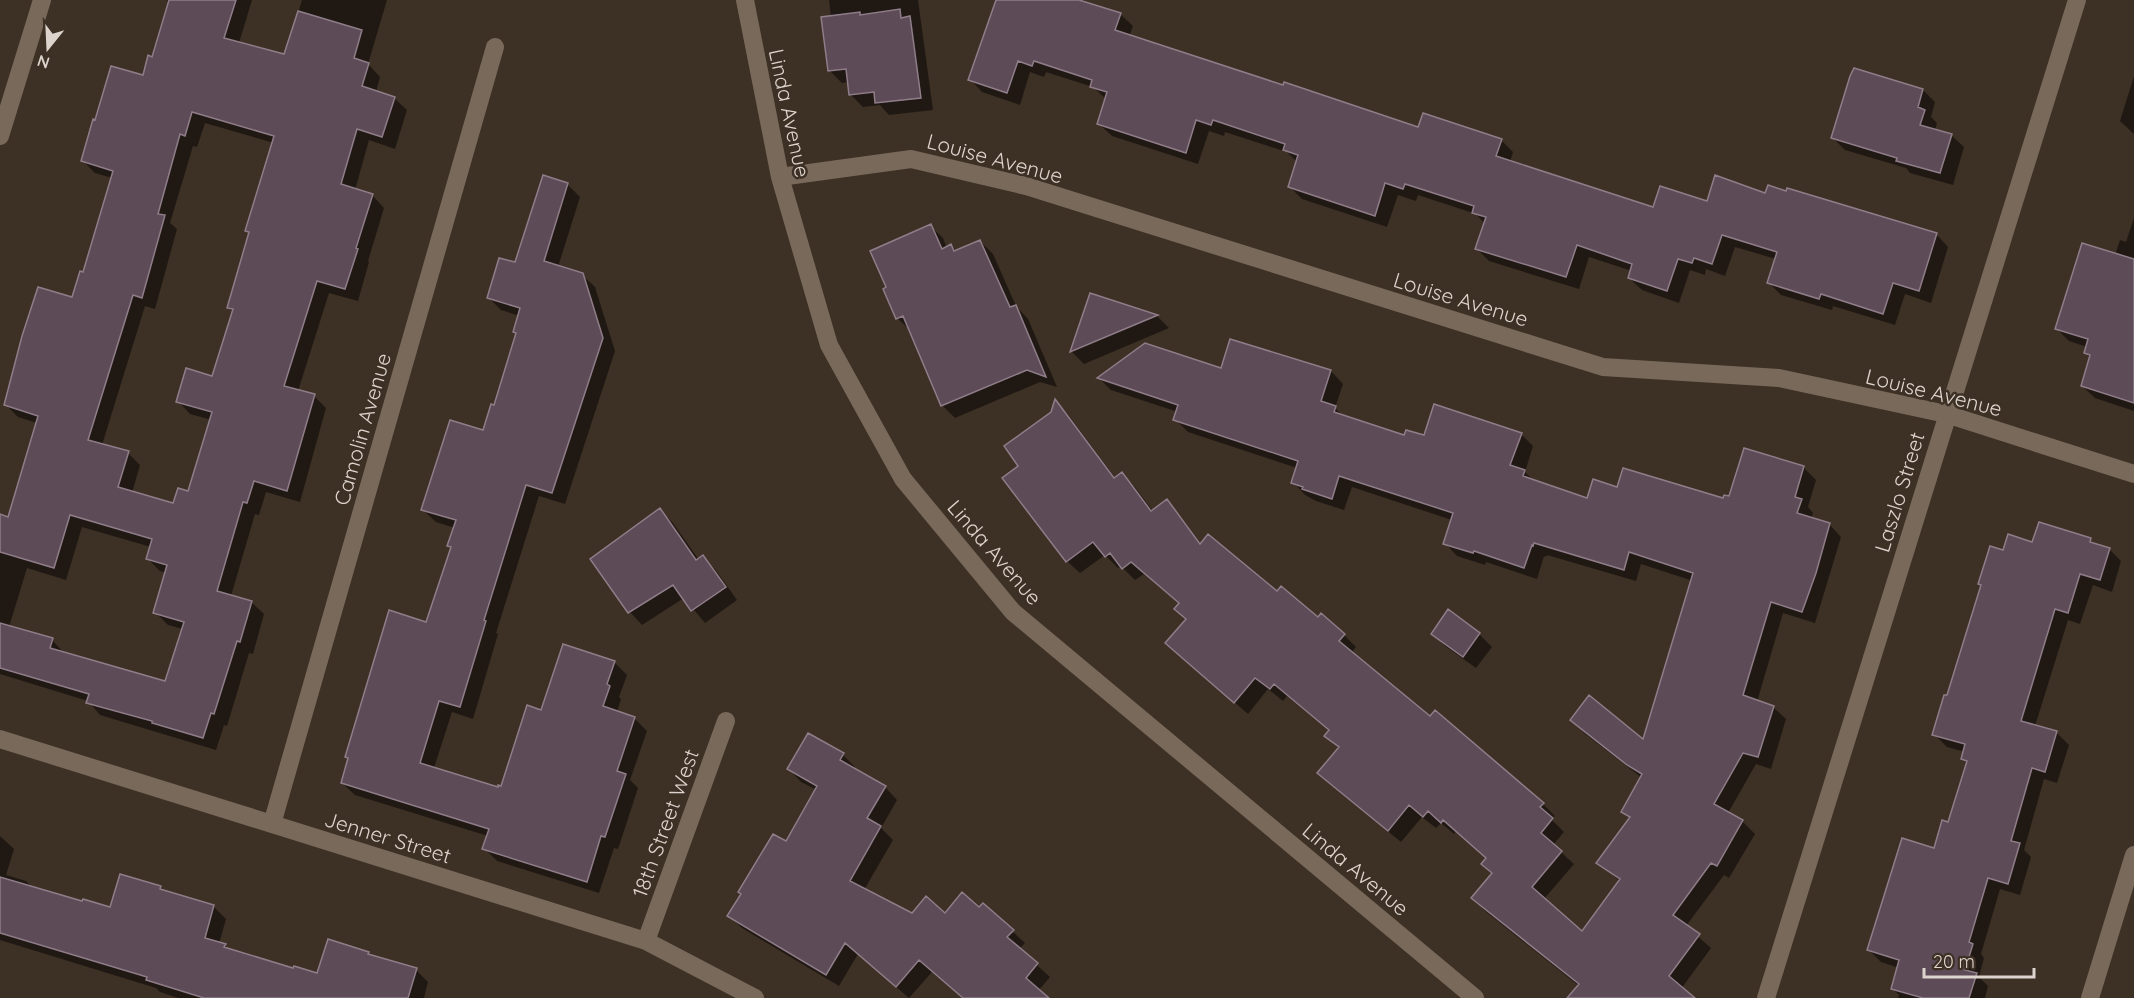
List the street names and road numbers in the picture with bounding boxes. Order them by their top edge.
street label: Linda Avenue [764,46,816,180]
street label: Louise Avenue [924,127,1066,189]
street label: Louise Avenue [1390,266,1532,332]
street label: Camolin Avenue [328,350,396,508]
street label: Louise Avenue [1863,363,2005,421]
street label: Laszlo Street [1868,429,1930,555]
street label: Linda Avenue [942,494,1048,610]
street label: 18th Street West [626,745,704,901]
street label: Jenner Street [321,805,455,869]
street label: Linda Avenue [1298,817,1414,921]

